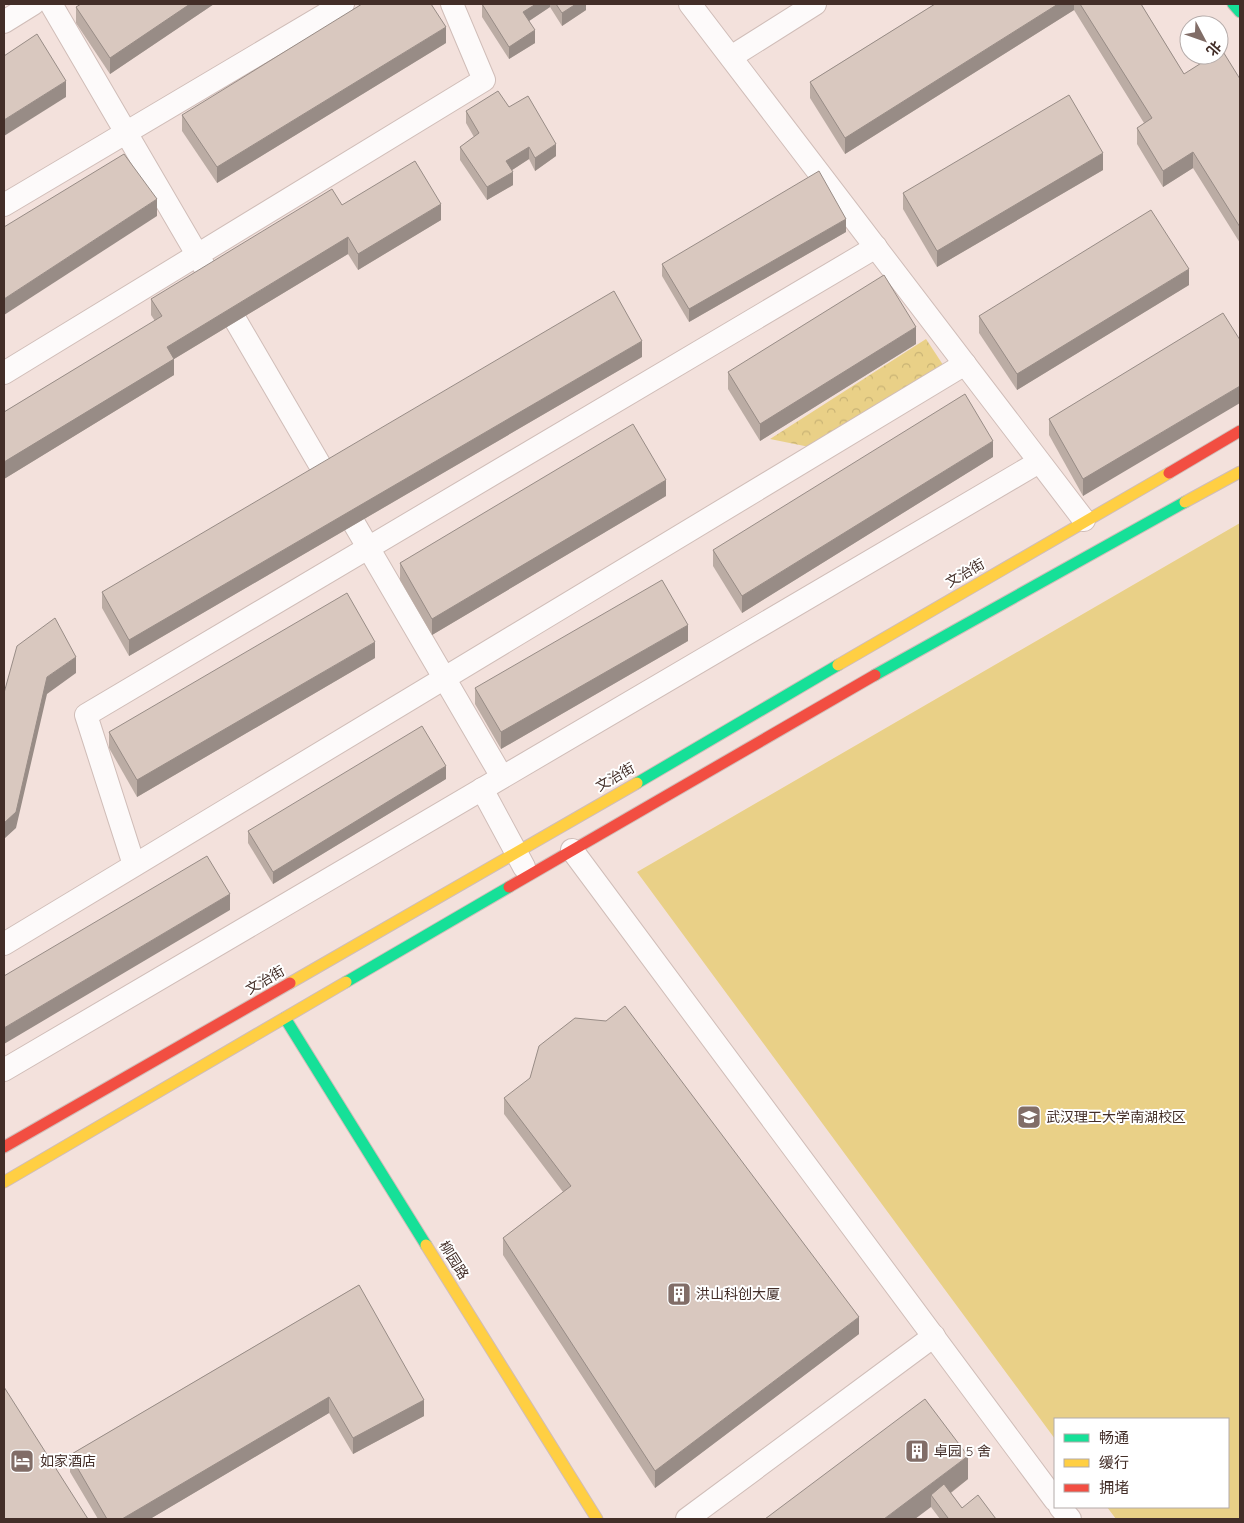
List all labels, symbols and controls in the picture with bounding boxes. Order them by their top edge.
north arrow [1179,15,1229,65]
text: 北 [1202,37,1225,60]
street label: 文治街 [942,555,988,591]
street label: 文治街 [592,759,638,795]
street label: 文治街 [242,962,288,998]
school or university icon: 武汉理工大学南湖校区 [1016,1104,1042,1130]
place label: 武汉理工大学南湖校区 [1046,1108,1186,1126]
street label: 柳园路 [435,1237,473,1283]
building icon: 洪山科创大厦 [666,1281,692,1307]
place label: 洪山科创大厦 [696,1285,780,1303]
legend [1054,1418,1229,1508]
text: 畅通 [1099,1428,1129,1447]
building icon: 卓园 5 舍 [904,1438,930,1464]
place label: 卓园 5 舍 [934,1442,991,1460]
hotel icon: 如家酒店 [9,1448,35,1474]
place label: 如家酒店 [40,1452,96,1470]
text: 缓行 [1099,1453,1129,1472]
text: 拥堵 [1099,1478,1129,1497]

